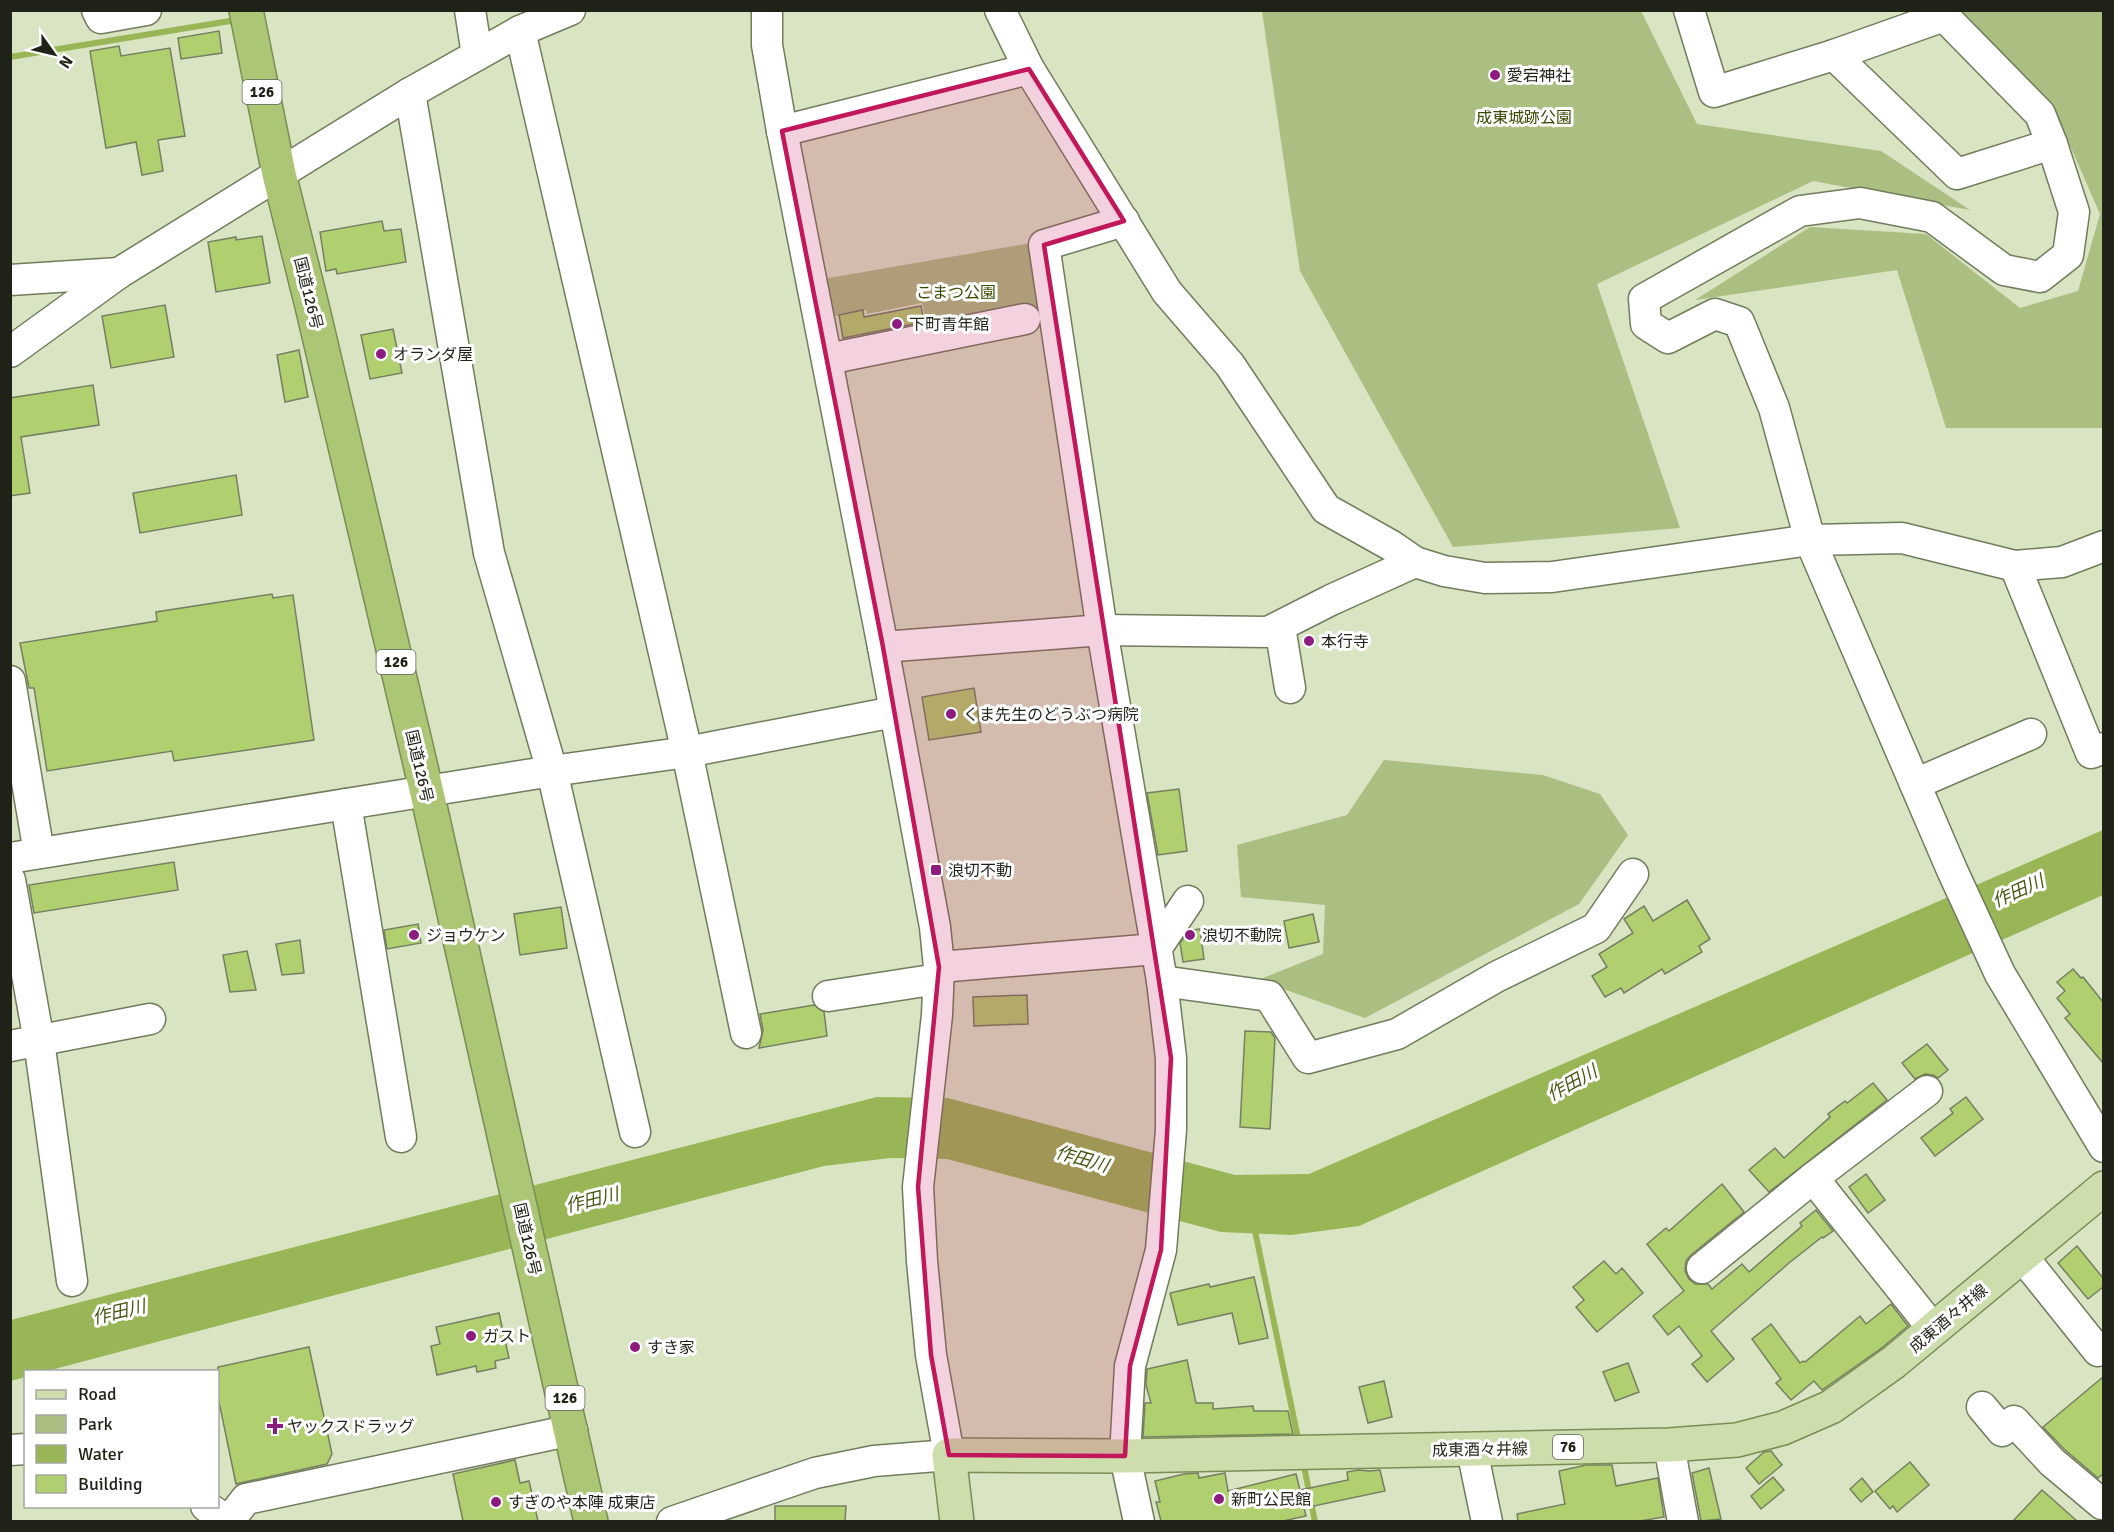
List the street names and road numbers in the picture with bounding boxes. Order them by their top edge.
road number: 126 [242,80,282,104]
street label: 国道126号 [289,255,327,332]
road number: 126 [376,650,416,674]
street label: 国道126号 [401,728,437,804]
street label: 国道126号 [509,1201,545,1277]
street label: 成東酒々井線 [1905,1280,1992,1357]
road number: 126 [546,1386,584,1410]
road number: 76 [1553,1435,1583,1459]
street label: 成東酒々井線 [1432,1439,1528,1461]

